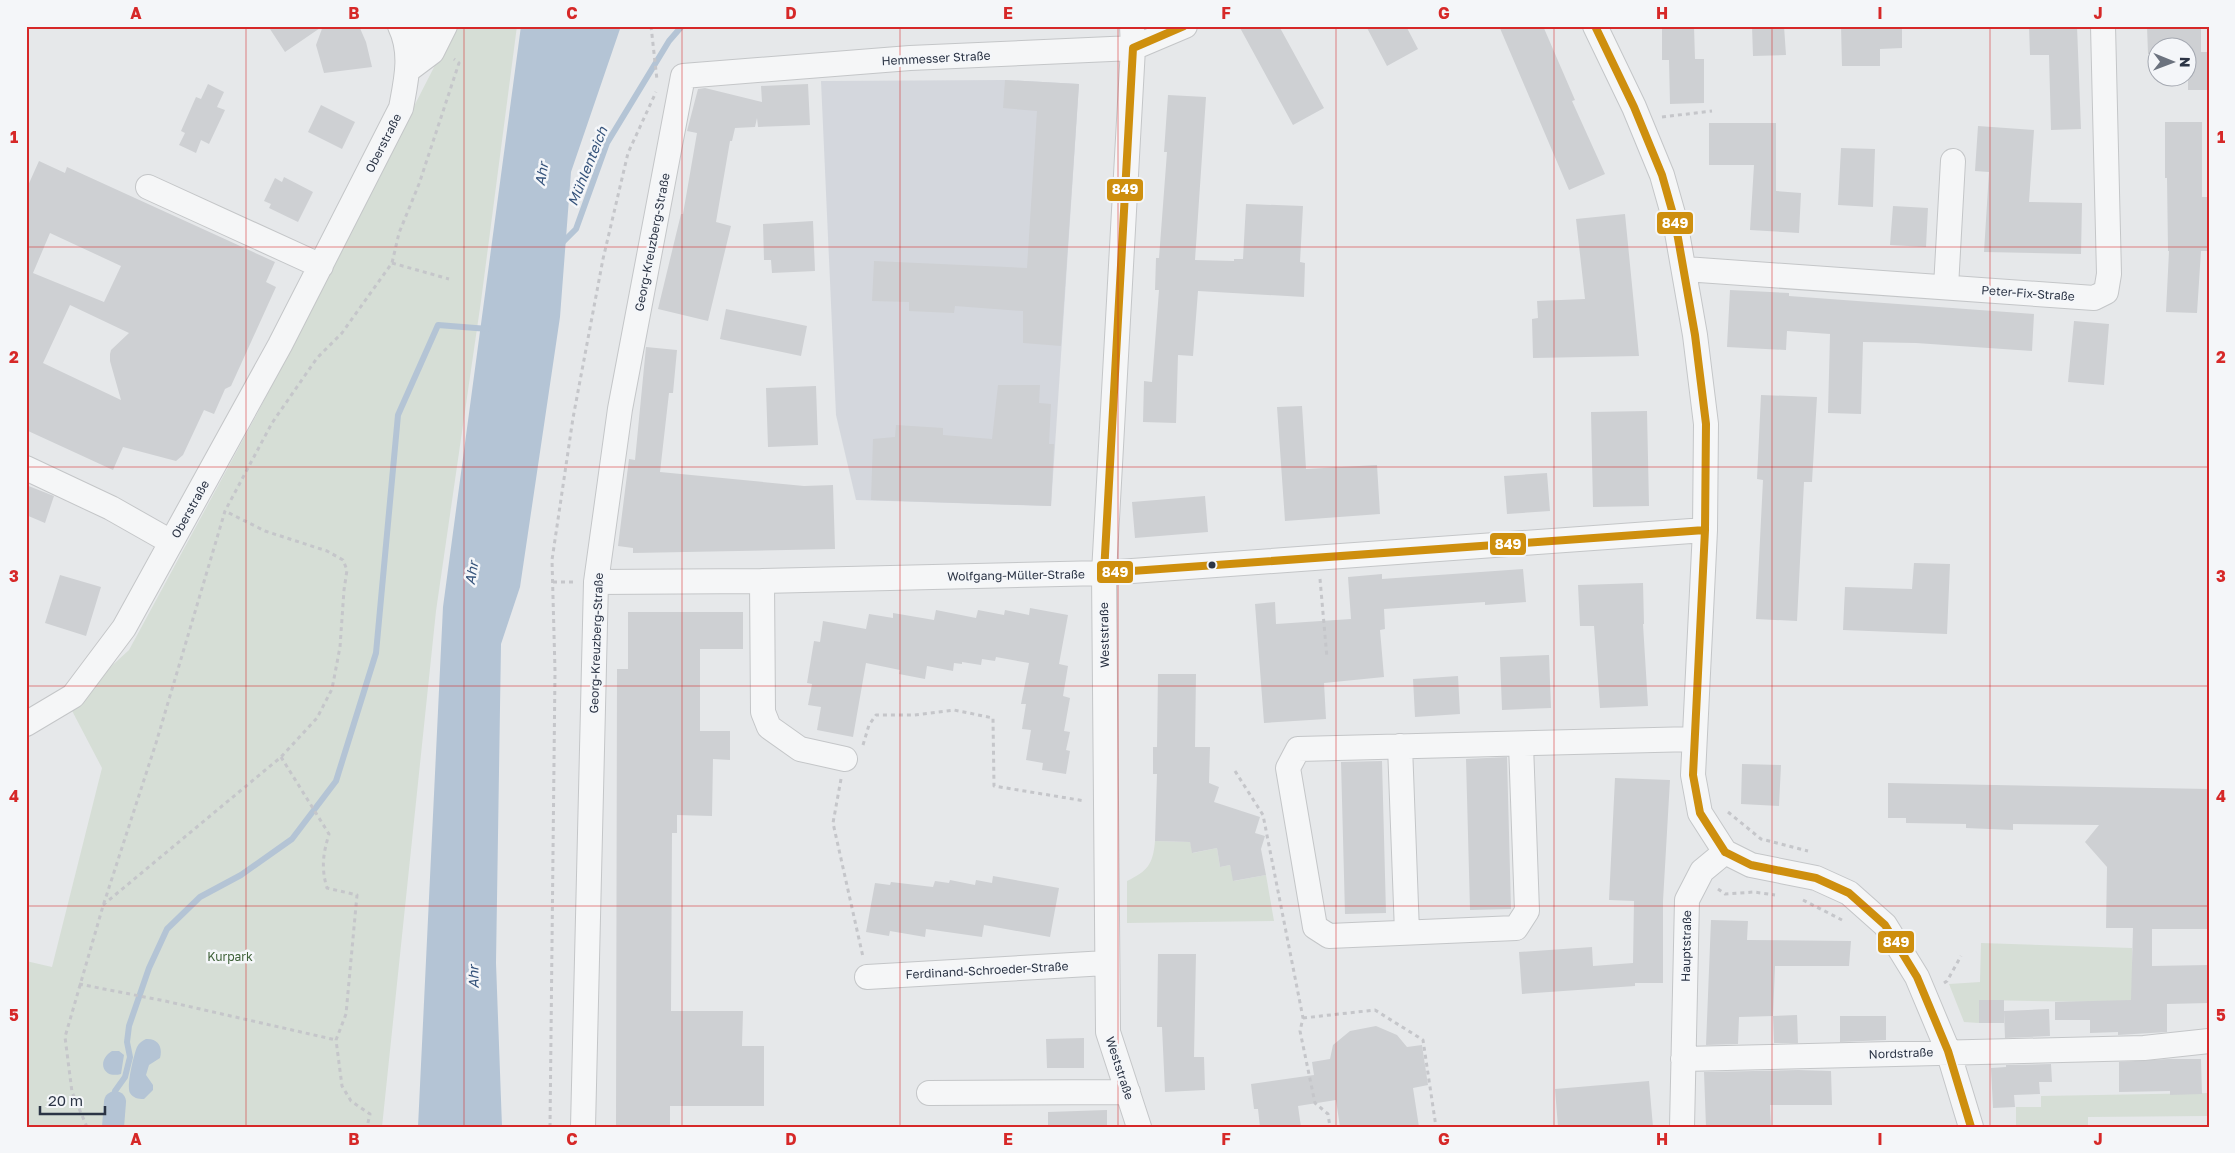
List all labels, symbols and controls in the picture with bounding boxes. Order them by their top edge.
text: A [130,3,142,23]
text: B [348,3,360,23]
text: C [566,3,578,23]
text: D [785,3,797,23]
text: E [1003,3,1013,23]
text: F [1221,3,1231,23]
text: G [1438,3,1450,23]
text: H [1656,3,1668,23]
text: I [1877,3,1883,23]
text: J [2093,3,2103,23]
north arrow [2148,38,2198,88]
street label: Hemmesser Straße [881,48,991,68]
text: N [2177,57,2194,68]
street label: Oberstraße [362,111,404,175]
water label: Mühlenteich [563,123,611,208]
text: 1 [10,127,18,147]
text: 1 [2217,127,2225,147]
water label: Ahr [531,158,552,187]
street label: Georg-Kreuzberg-Straße [631,172,673,312]
line badge: 849 [1106,178,1144,202]
text: 849 [1112,180,1138,197]
line badge: 849 [1656,211,1694,235]
text: 849 [1662,214,1688,231]
street label: Peter-Fix-Straße [1981,282,2075,304]
text: 2 [9,347,19,367]
text: 2 [2216,347,2226,367]
street label: Oberstraße [168,477,212,541]
line badge: 849 [1489,532,1527,556]
text: 849 [1495,535,1521,552]
water label: Ahr [461,557,482,586]
line badge: 849 [1096,560,1134,584]
unlabelled marker [1207,560,1217,570]
text: 849 [1102,563,1128,580]
text: 3 [9,566,19,586]
street label: Wolfgang-Müller-Straße [947,566,1085,584]
text: 3 [2216,566,2226,586]
street label: Georg-Kreuzberg-Straße [586,572,606,714]
street label: Weststraße [1096,602,1112,668]
text: 4 [9,786,19,806]
text: 4 [2216,786,2226,806]
street label: Hauptstraße [1678,910,1694,982]
line badge: 849 [1877,930,1915,954]
text: 849 [1883,933,1909,950]
park label: Kurpark [207,949,253,964]
street label: Ferdinand-Schroeder-Straße [905,958,1069,982]
water label: Ahr [464,963,482,989]
text: 5 [9,1005,19,1025]
text: 5 [2216,1005,2226,1025]
street label: Weststraße [1103,1034,1137,1102]
street label: Nordstraße [1868,1044,1934,1062]
scale bar [40,1083,105,1115]
text: 20 m [48,1091,83,1109]
text: A [130,1129,142,1149]
text: B [348,1129,360,1149]
text: C [566,1129,578,1149]
text: D [785,1129,797,1149]
text: E [1003,1129,1013,1149]
text: F [1221,1129,1231,1149]
text: G [1438,1129,1450,1149]
text: H [1656,1129,1668,1149]
text: I [1877,1129,1883,1149]
text: J [2093,1129,2103,1149]

